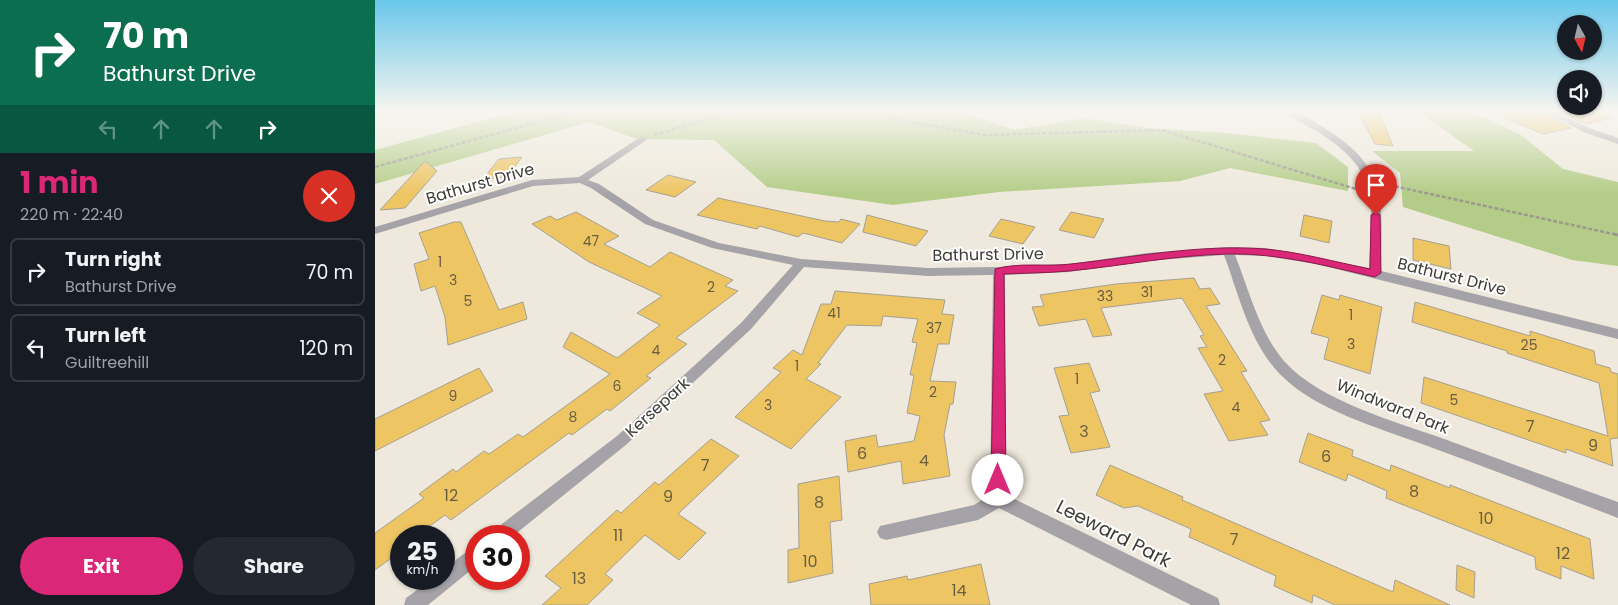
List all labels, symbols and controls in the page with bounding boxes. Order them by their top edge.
text: 70 m [103,11,189,60]
north arrow [1557,15,1603,60]
map controls [1557,15,1602,115]
icon: right [20,20,85,85]
text: Bathurst Drive [103,58,256,89]
button: sound [1557,70,1602,115]
icon: left [94,115,122,143]
icon: ahead [147,115,175,143]
icon: ahead [200,115,228,143]
icon: right [253,115,281,143]
street label: Bathurst Drive [423,157,537,210]
text: 1 min [20,161,98,204]
pin [1355,164,1397,215]
button: close [303,170,355,222]
icon: arrive [1362,171,1390,199]
text: 220 m · 22:40 [20,203,123,226]
house number: 47 [583,231,600,251]
street label: Bathurst Drive [932,242,1044,267]
text: Turn right [65,246,161,273]
house number: 1 [438,252,442,272]
street label: Bathurst Drive [1395,252,1509,301]
icon: right [22,258,50,286]
text: 70 m [306,259,353,286]
house number: 3 [449,270,457,290]
text: Bathurst Drive [65,275,176,298]
house number: 2 [707,277,715,297]
house number: 31 [1141,282,1153,302]
house number: 33 [1097,286,1113,306]
house number: 5 [464,291,472,311]
house number: 41 [827,303,841,323]
house number: 1 [1349,305,1353,325]
house number: 37 [926,318,942,338]
text: Turn left [65,322,146,349]
icon: left [22,334,50,362]
house number: 3 [1347,334,1355,354]
text: 120 m [299,335,353,362]
house number: 25 [1521,335,1537,355]
house number: 4 [652,340,661,360]
house number: 2 [1218,350,1226,370]
text: Guiltreehill [65,351,149,374]
house number: 1 [795,356,799,376]
house number: 1 [1075,369,1079,389]
street label: Kersepark [620,372,695,443]
street label: Windward Park [1333,373,1453,440]
house number: 6 [613,376,622,396]
house number: 2 [929,382,937,402]
house number: 9 [449,386,457,406]
house number: 5 [1450,390,1458,410]
house number: 3 [764,395,772,415]
house number: 4 [1232,397,1241,417]
house number: 8 [569,407,578,427]
house number: 7 [1526,415,1535,438]
house number: 3 [1079,420,1089,443]
house number: 9 [1588,434,1598,457]
house number: 6 [857,442,867,465]
house number: 6 [1321,445,1331,468]
house number: 4 [919,449,929,472]
position arrow [971,453,1023,505]
house number: 7 [701,454,710,477]
house number: 8 [1409,480,1419,503]
house number: 12 [444,484,458,507]
house number: 9 [663,485,673,508]
house number: 8 [814,491,824,514]
street label: Leeward Park [1052,493,1176,574]
house number: 10 [1478,507,1494,530]
house number: 11 [613,524,623,547]
speed limit sign: 30 [465,525,530,590]
house number: 7 [1230,528,1239,551]
text: 25 [407,534,438,569]
button: Exit [20,537,183,595]
button: Share [193,537,355,595]
house number: 12 [1556,542,1570,565]
house number: 10 [802,550,818,573]
text: km/h [407,561,438,578]
house number: 13 [572,567,586,590]
house number: 14 [951,579,967,602]

